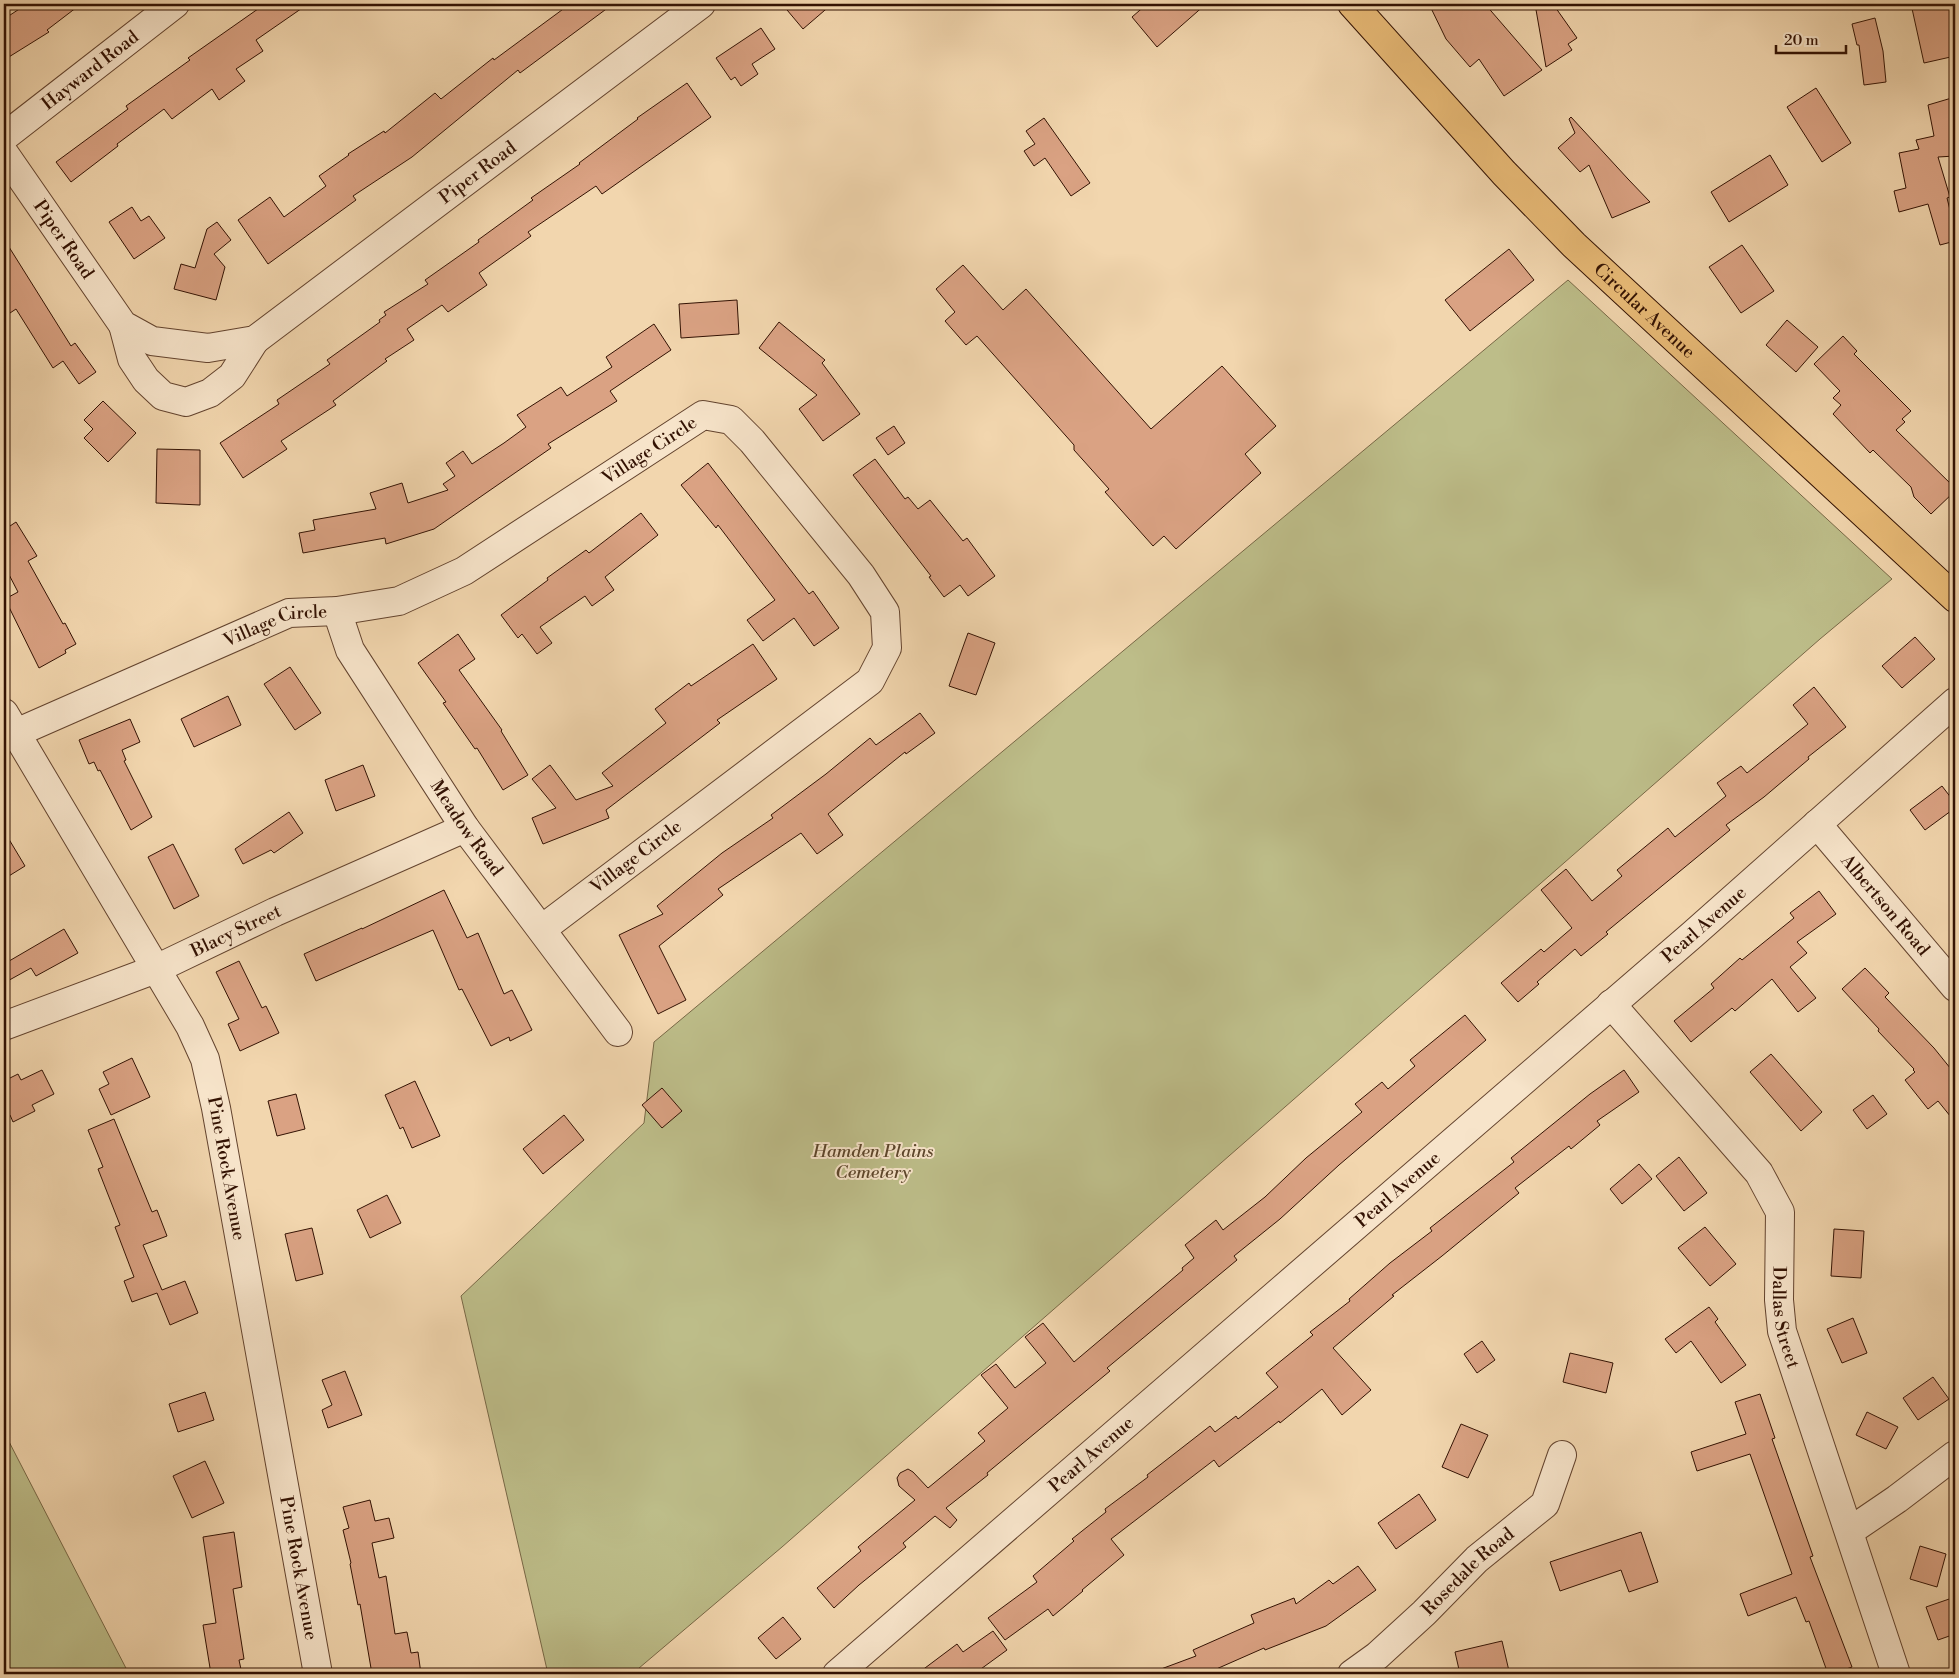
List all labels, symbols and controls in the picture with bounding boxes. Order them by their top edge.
scale bar [1776,22,1846,54]
street label: Hayward Road [37,25,144,115]
text: 20 m [1784,31,1819,50]
street label: Piper Road [434,135,521,209]
street label: Piper Road [28,195,100,284]
street label: Circular Avenue [1589,258,1700,363]
street label: Village Circle [597,411,701,490]
street label: Village Circle [219,600,328,652]
street label: Meadow Road [425,776,509,881]
street label: Village Circle [585,815,686,899]
street label: Albertson Road [1835,849,1935,961]
street label: Pearl Avenue [1657,881,1751,968]
street label: Blacy Street [186,899,285,963]
street label: Pine Rock Avenue [202,1094,251,1242]
park label: Hamden Plains Cemetery [812,1140,934,1184]
street label: Pearl Avenue [1350,1146,1445,1233]
street label: Dallas Street [1767,1266,1805,1372]
street label: Pearl Avenue [1044,1411,1139,1497]
street label: Pine Rock Avenue [275,1494,323,1642]
street label: Rosedale Road [1417,1522,1519,1620]

